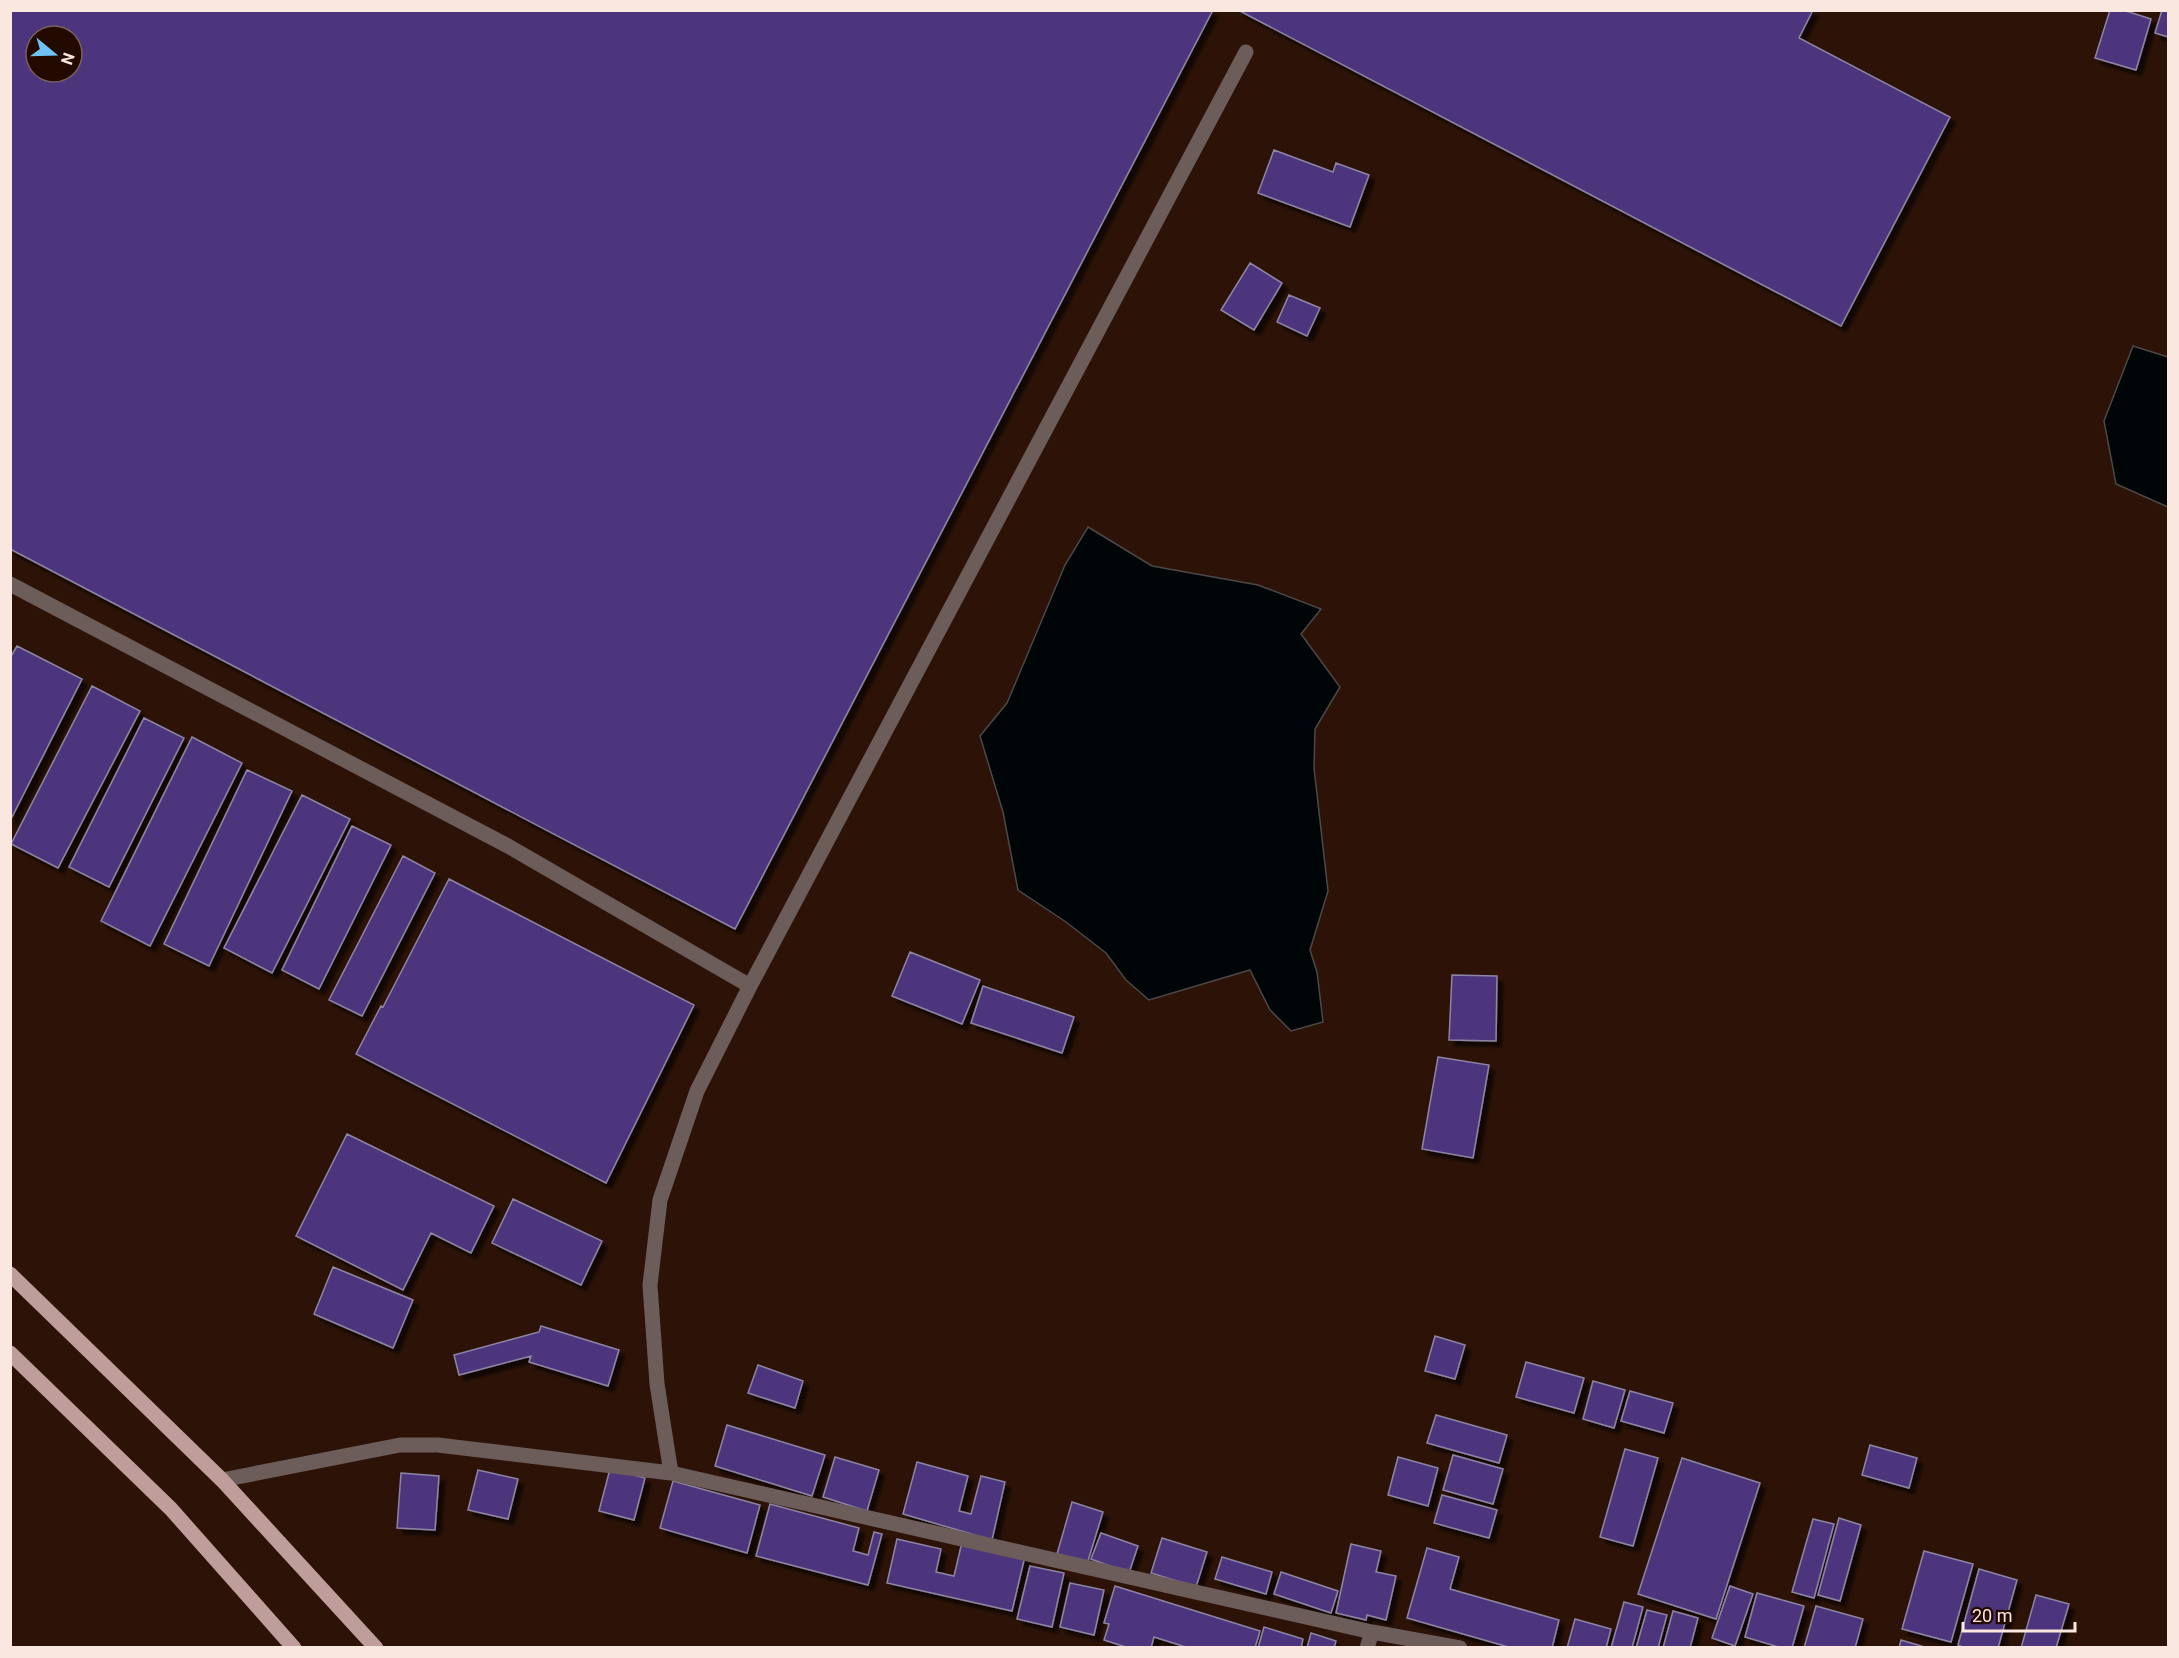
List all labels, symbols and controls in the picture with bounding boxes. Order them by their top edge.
north arrow [24,24,84,84]
text: N [57,50,79,67]
scale bar [1963,1595,2076,1633]
text: 20 m [1972,1605,2012,1626]

